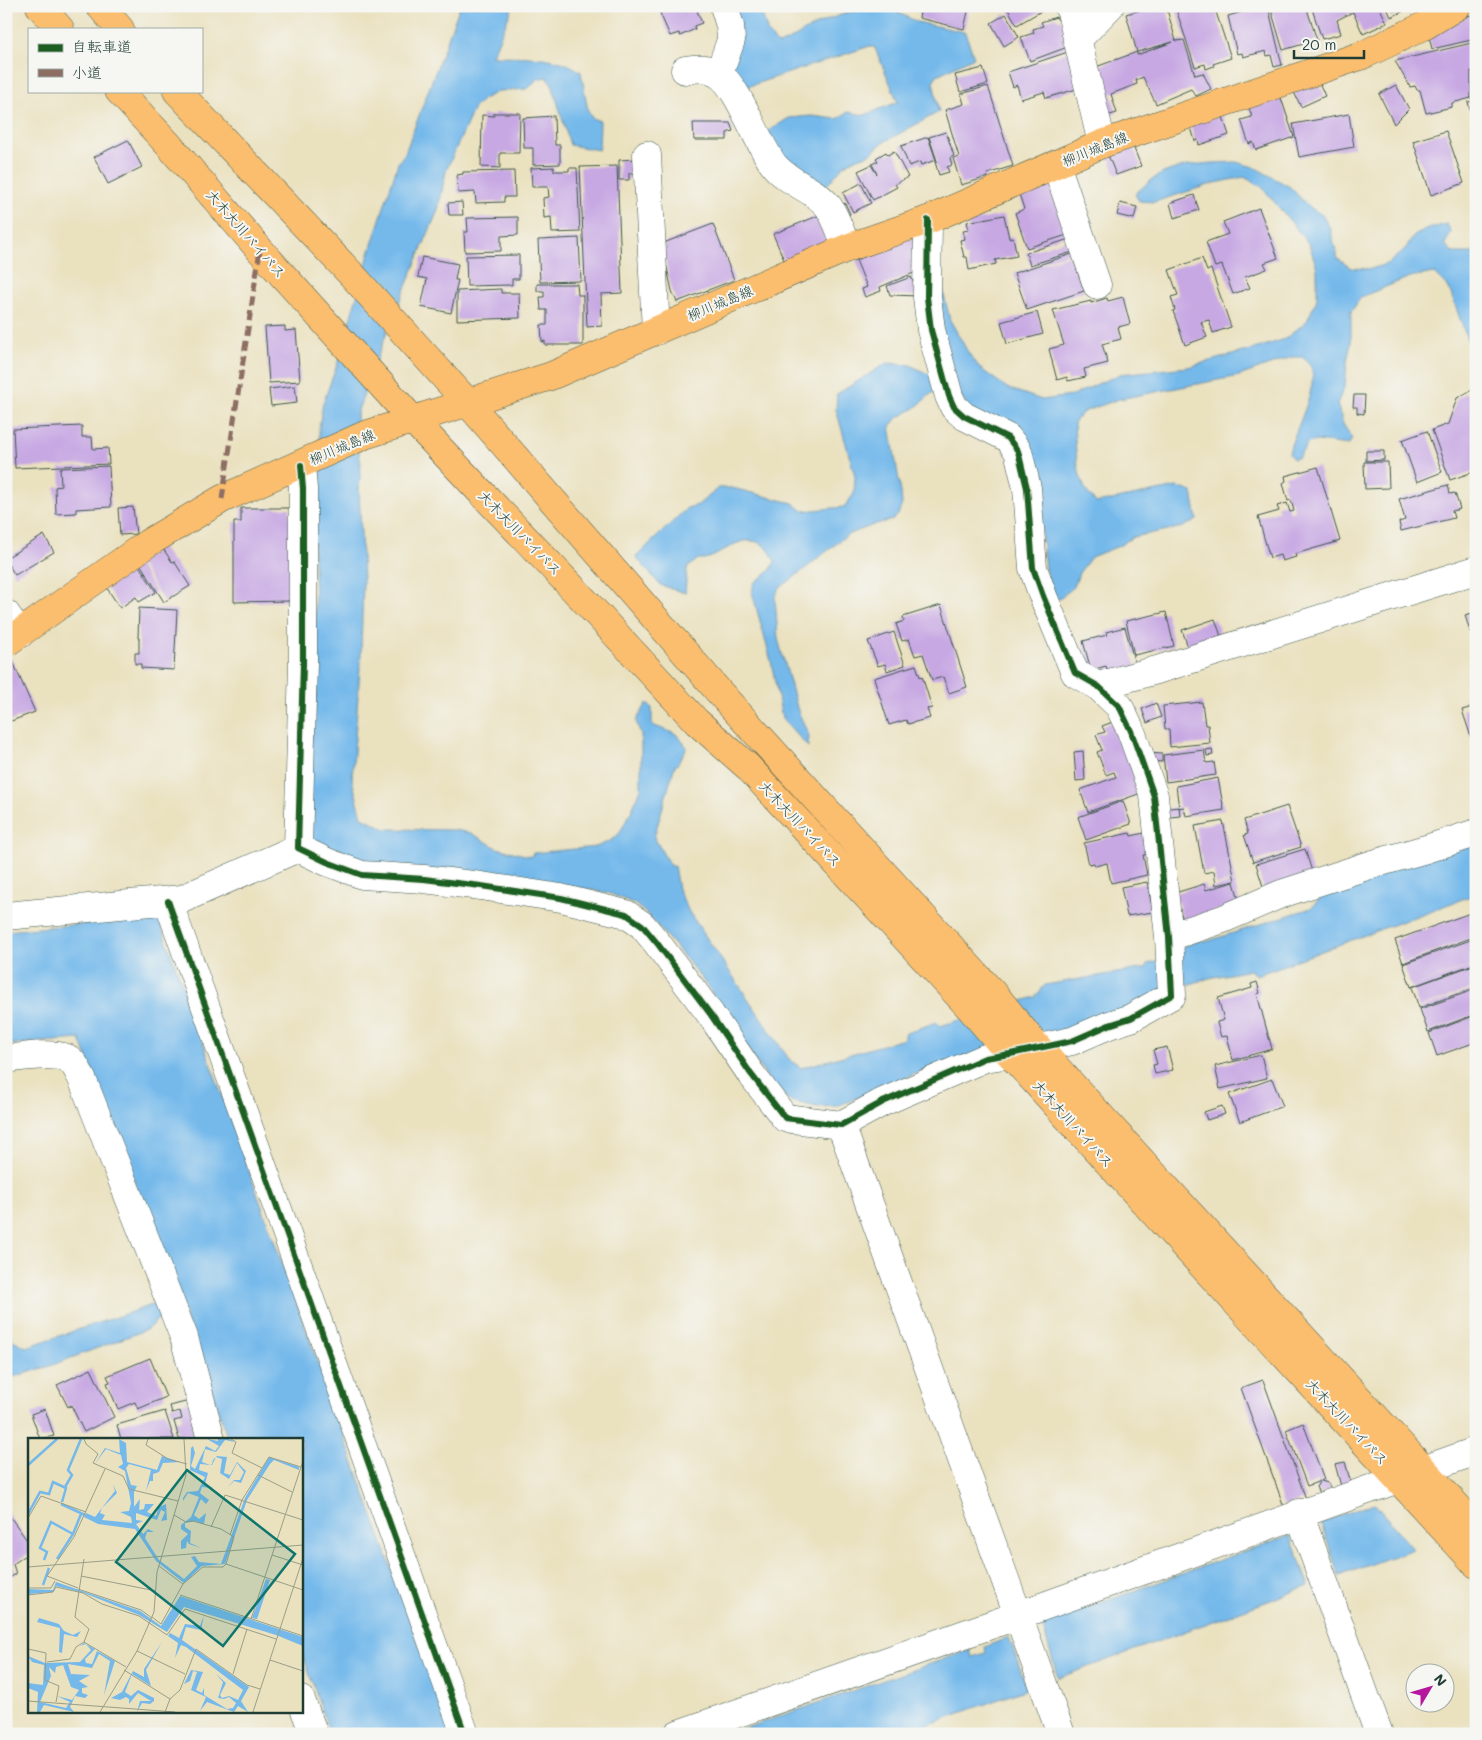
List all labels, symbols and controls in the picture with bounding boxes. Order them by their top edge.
legend [28,28,202,92]
scale bar [1294,28,1364,60]
text: 20 m [1302,34,1336,54]
text: 自転車道 [72,36,132,56]
text: 小道 [72,62,102,82]
street label: 柳川城島線 [1059,127,1131,170]
street label: 大木大川バイパス [203,185,290,282]
street label: 柳川城島線 [684,280,756,325]
street label: 柳川城島線 [306,424,378,469]
street label: 大木大川バイパス [475,486,566,579]
street label: 大木大川バイパス [755,776,845,871]
street label: 大木大川バイパス [1029,1076,1118,1172]
street label: 大木大川バイパス [1302,1374,1392,1469]
inset map [28,1438,302,1712]
north arrow [1404,1662,1454,1712]
text: N [1430,1670,1451,1690]

